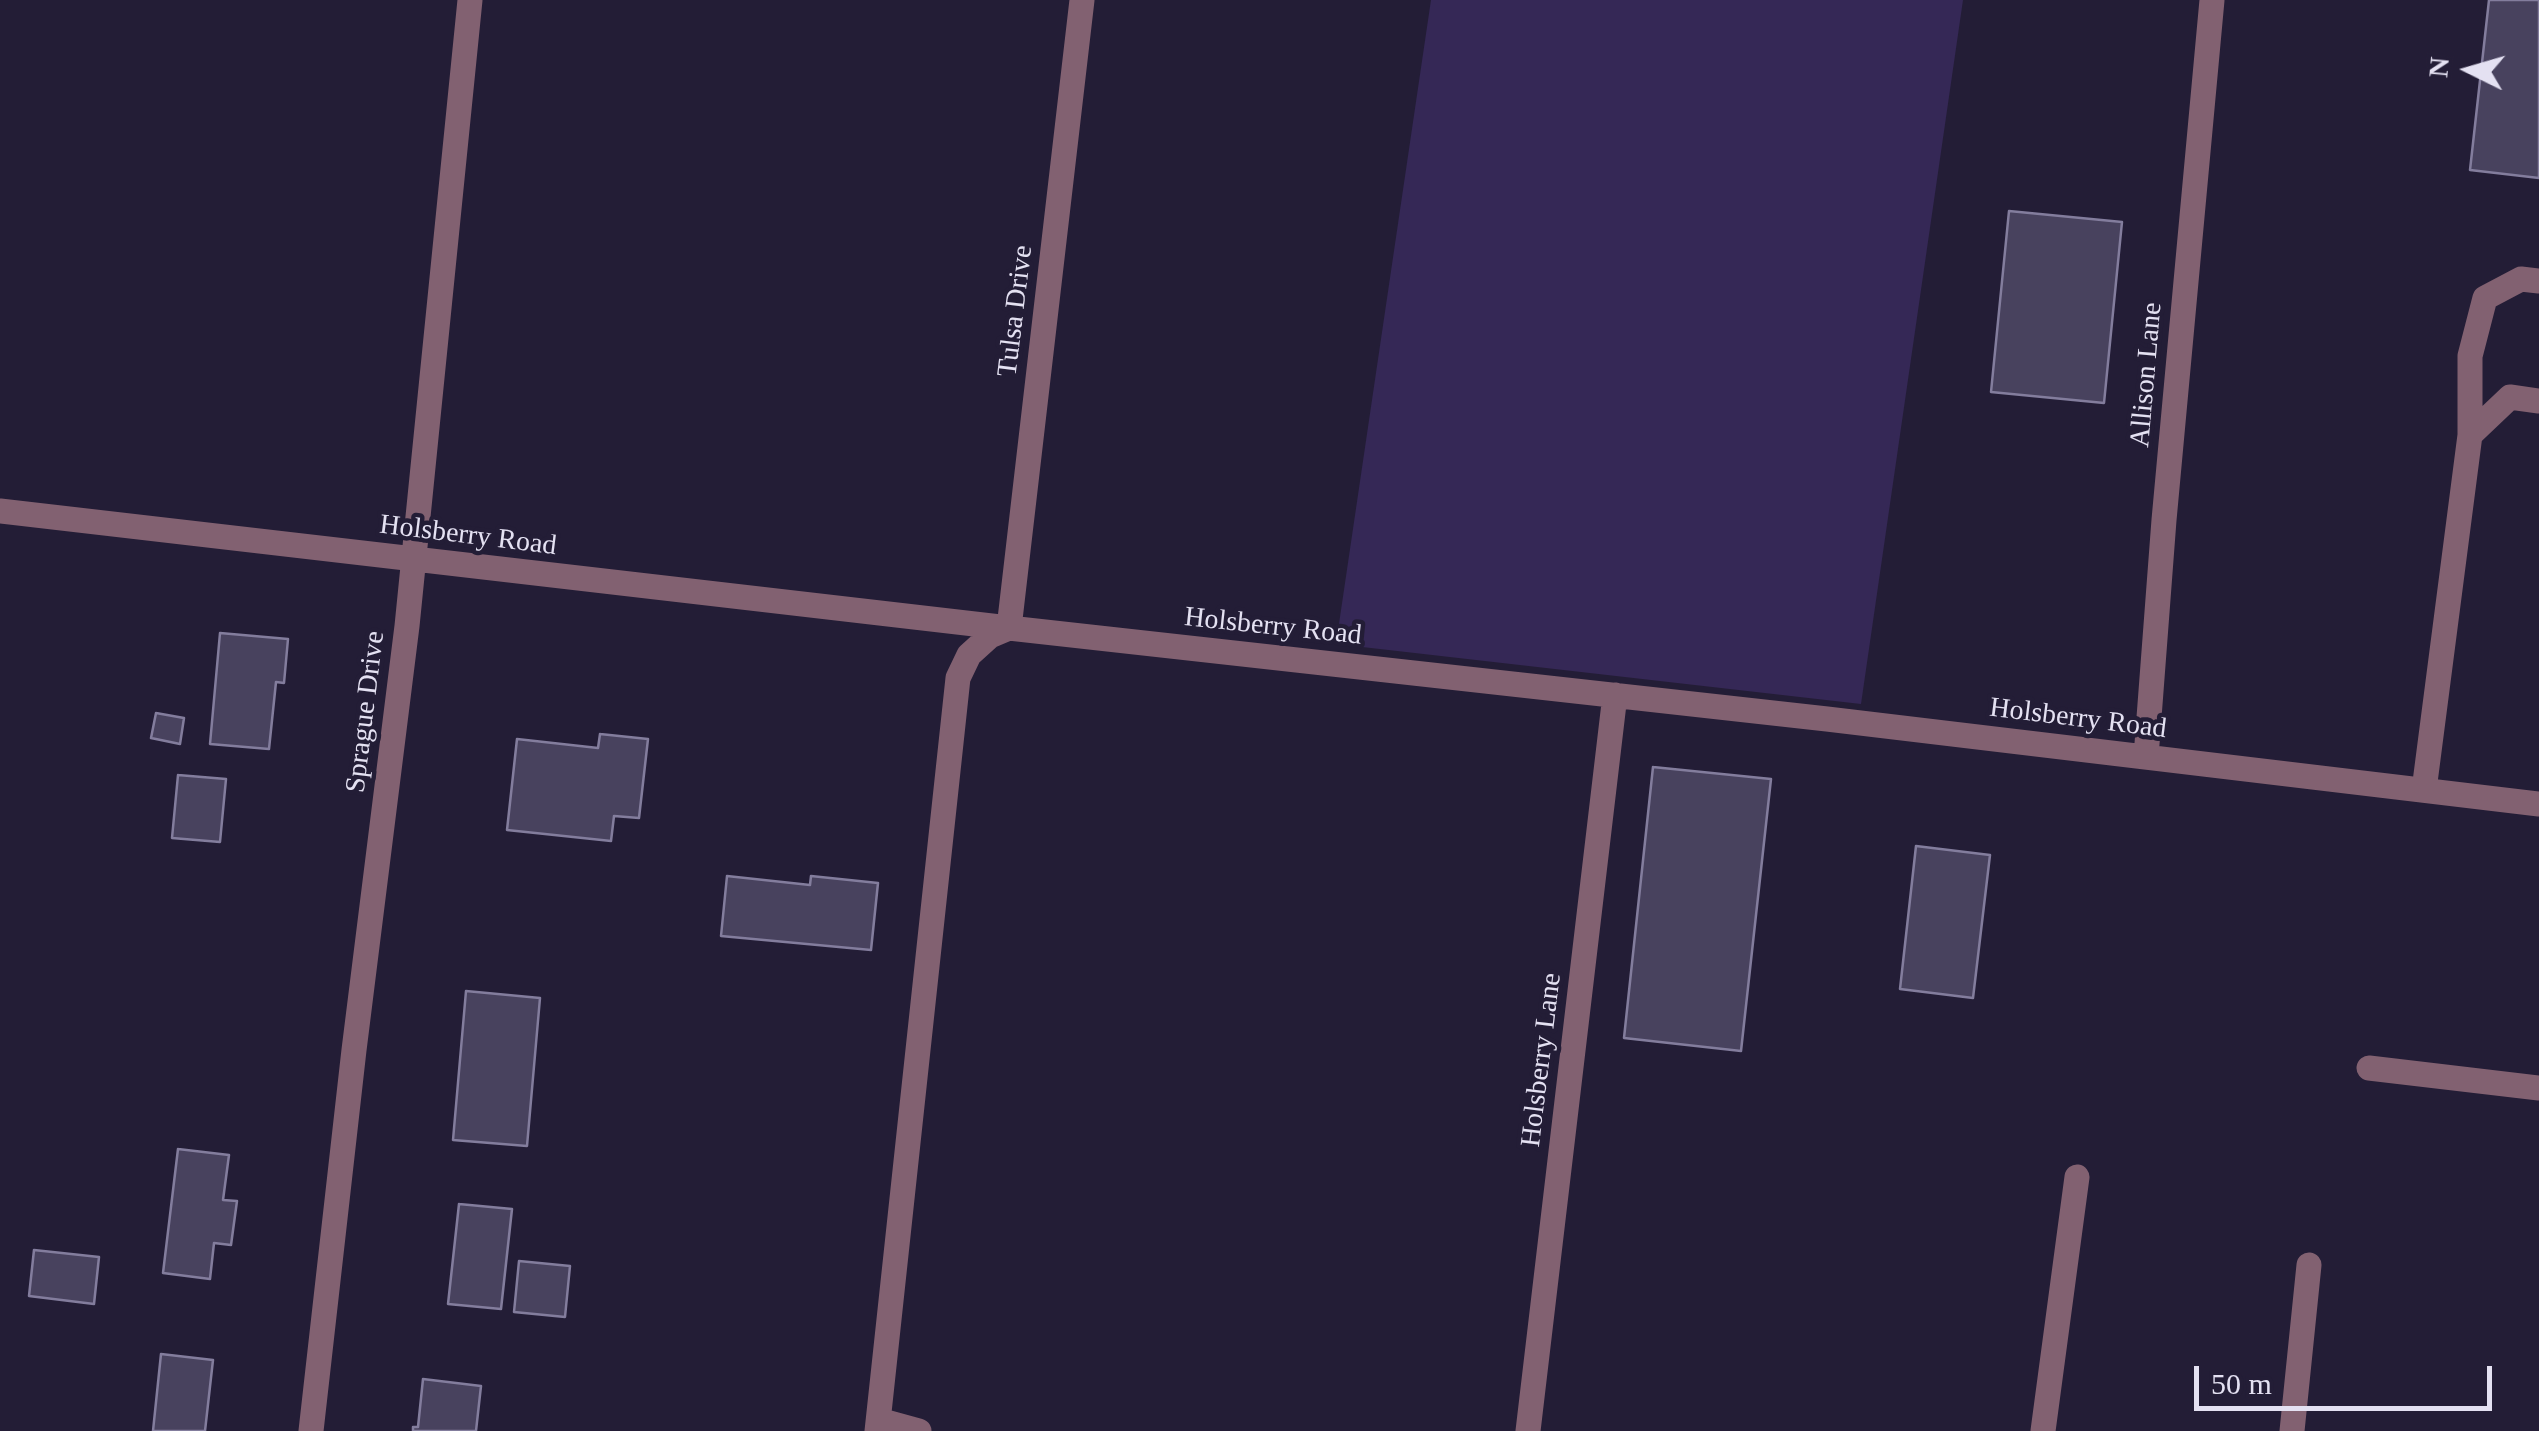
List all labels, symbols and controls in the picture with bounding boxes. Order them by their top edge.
north arrow [2419,20,2519,120]
text: N [2422,56,2455,79]
street label: Tulsa Drive [991,243,1041,379]
street label: Allison Lane [2124,301,2170,449]
street label: Holsberry Road [378,508,558,564]
street label: Holsberry Road [1183,601,1363,653]
street label: Sprague Drive [339,629,393,795]
street label: Holsberry Road [1988,691,2168,747]
street label: Holsberry Lane [1515,971,1569,1149]
scale bar [2199,1346,2496,1408]
text: 50 m [2211,1367,2272,1400]

